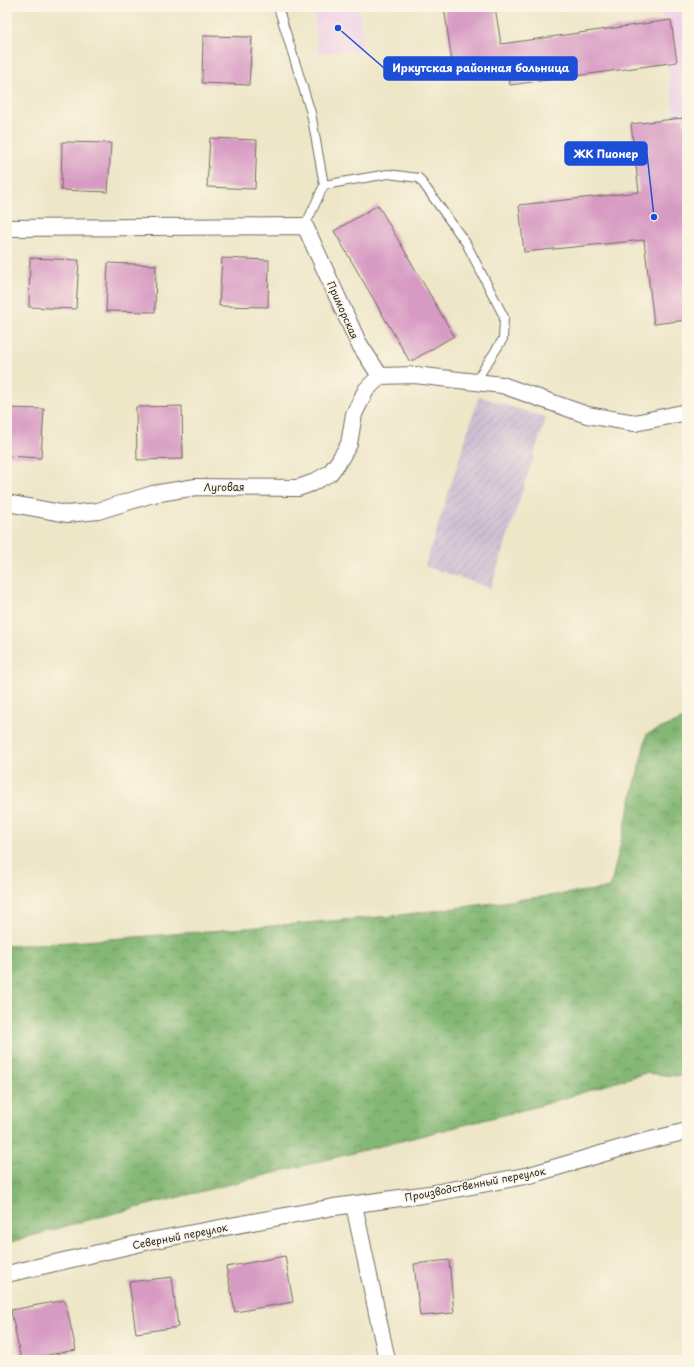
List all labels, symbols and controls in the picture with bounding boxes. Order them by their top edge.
callout: Иркутская районная больница [384,57,577,80]
text: Иркутская районная больница [393,59,570,76]
callout: ЖК Пионер [565,142,647,165]
text: ЖК Пионер [573,145,639,162]
street label: Приморская [324,278,363,341]
street label: Луговая [204,479,244,495]
street label: Производственный переулок [403,1162,547,1206]
street label: Северный переулок [131,1219,229,1253]

